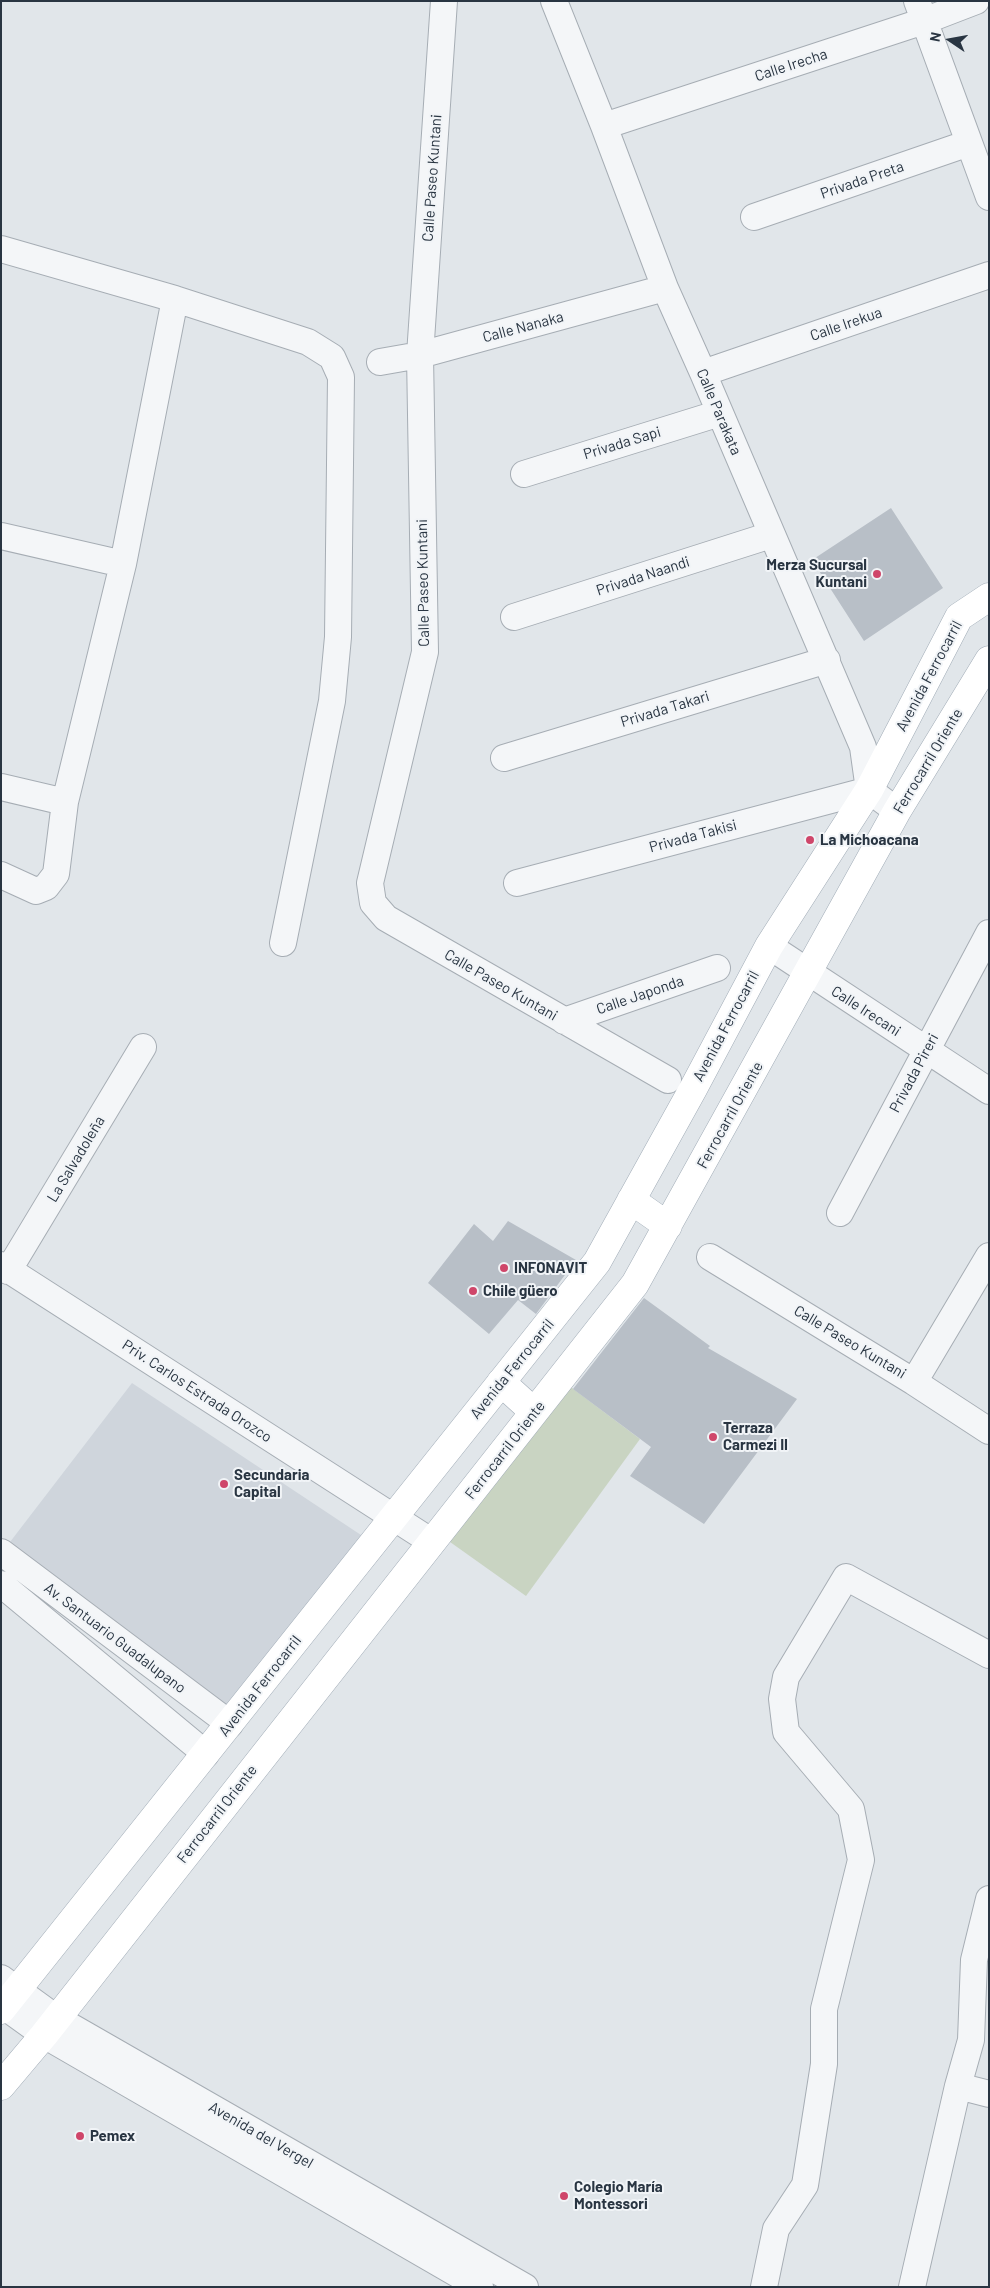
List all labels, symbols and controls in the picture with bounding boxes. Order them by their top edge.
north arrow [925,15,975,65]
text: N [926,30,944,43]
street label: Calle Irecha [752,45,830,85]
street label: Calle Paseo Kuntani [419,114,445,242]
street label: Privada Preta [818,157,906,203]
street label: Calle Irekua [808,303,884,345]
street label: Calle Nanaka [481,308,565,346]
street label: Calle Parakata [693,366,745,458]
street label: Privada Sapi [581,423,663,463]
street label: Calle Paseo Kuntani [413,519,433,647]
street label: Privada Naandi [594,552,692,600]
place label: Merza Sucursal Kuntani [766,556,867,591]
marker: Merza Sucursal Kuntani [871,568,883,580]
street label: Avenida Ferrocarril [892,618,966,734]
street label: Privada Takari [618,687,712,731]
street label: Ferrocarril Oriente [890,705,966,817]
street label: Privada Takisi [647,816,739,856]
place label: La Michoacana [820,831,919,849]
marker: La Michoacana [804,834,816,846]
street label: Calle Paseo Kuntani [441,945,561,1025]
street label: Avenida Ferrocarril [689,968,763,1084]
street label: Calle Japonda [594,972,686,1018]
street label: Calle Irecani [828,982,904,1040]
street label: Privada Pireri [886,1030,942,1116]
street label: Ferrocarril Oriente [693,1058,767,1172]
street label: La Salvadoleña [43,1113,109,1205]
place label: INFONAVIT [514,1259,587,1277]
marker: INFONAVIT [498,1262,510,1274]
place label: Chile güero [483,1282,558,1300]
marker: Chile güero [467,1285,479,1297]
street label: Calle Paseo Kuntani [791,1301,909,1383]
street label: Avenida Ferrocarril [466,1316,558,1422]
street label: Priv. Carlos Estrada Orozco [119,1336,275,1446]
street label: Ferrocarril Oriente [461,1397,549,1503]
place label: Terraza Carmezi II [723,1419,788,1454]
marker: Terraza Carmezi II [707,1431,719,1443]
place label: Secundaria Capital [234,1466,309,1501]
marker: Secundaria Capital [218,1478,230,1490]
street label: Av. Santuario Guadalupano [41,1579,189,1697]
street label: Avenida Ferrocarril [215,1632,305,1740]
street label: Ferrocarril Oriente [173,1761,261,1867]
street label: Avenida del Vergel [205,2098,317,2172]
place label: Pemex [90,2127,135,2145]
marker: Pemex [74,2130,86,2142]
place label: Colegio María Montessori [574,2178,663,2213]
marker: Colegio María Montessori [558,2190,570,2202]

